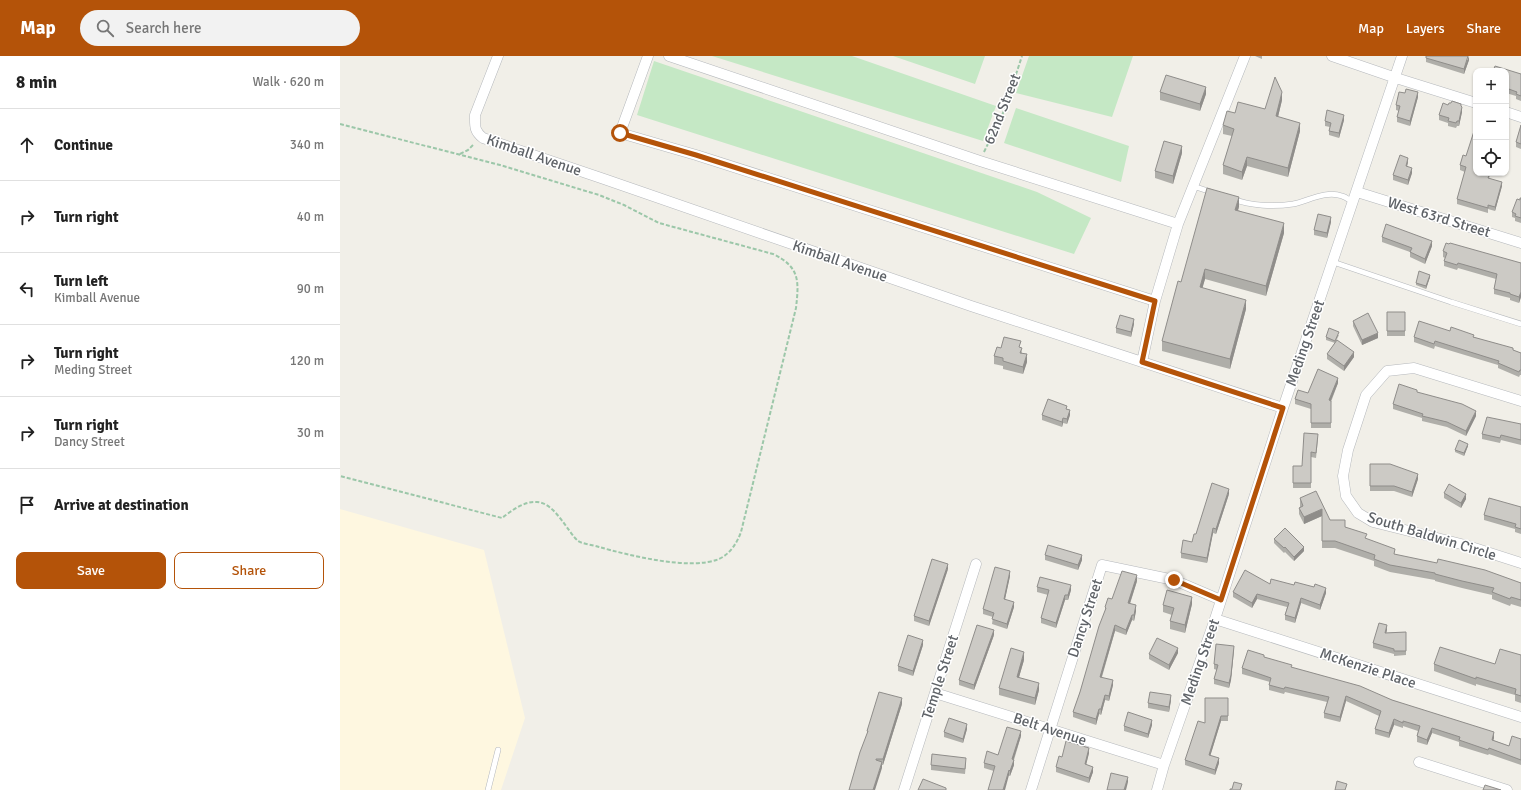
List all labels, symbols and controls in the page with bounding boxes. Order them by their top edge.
search box [80,10,360,46]
text: Map [20,16,56,40]
icon: search [94,17,116,39]
text: Search here [126,19,201,37]
text: Map [1358,20,1384,37]
text: Layers [1406,20,1445,37]
text: Share [1467,20,1501,37]
map controls [1473,68,1509,176]
button: + [1473,68,1509,104]
street label: 62nd Street [980,71,1024,147]
text: 8 min [16,72,57,93]
text: Walk · 620 m [253,74,324,90]
button: − [1473,104,1509,140]
route start [611,124,629,142]
street label: Kimball Avenue [484,130,584,180]
icon: ahead [16,134,38,156]
text: Continue [54,136,113,154]
text: 340 m [290,137,324,153]
button: locate [1473,140,1509,176]
street label: West 63rd Street [1385,193,1493,241]
icon: right [16,206,38,228]
text: Turn right [54,208,119,226]
text: 40 m [297,209,324,225]
street label: Kimball Avenue [790,236,890,286]
text: Turn left [54,272,108,290]
icon: left [16,278,38,300]
text: 90 m [297,281,324,297]
text: Kimball Avenue [54,290,140,306]
street label: Meding Street [1282,297,1328,389]
text: Turn right [54,344,119,362]
icon: right [16,350,38,372]
text: 120 m [290,353,324,369]
text: Meding Street [54,362,132,378]
text: Turn right [54,416,119,434]
icon: right [16,422,38,444]
text: 30 m [297,425,324,441]
text: Dancy Street [54,434,125,450]
icon: arrive [16,494,38,516]
text: Arrive at destination [54,496,189,514]
street label: South Baldwin Circle [1365,508,1499,564]
button: Save [16,552,166,589]
button: Share [174,552,324,589]
route end [1165,571,1183,589]
street label: Dancy Street [1064,576,1106,660]
street label: Meding Street [1177,616,1223,708]
street label: Temple Street [918,633,962,721]
street label: McKenzie Place [1318,644,1418,692]
street label: Belt Avenue [1011,709,1089,749]

